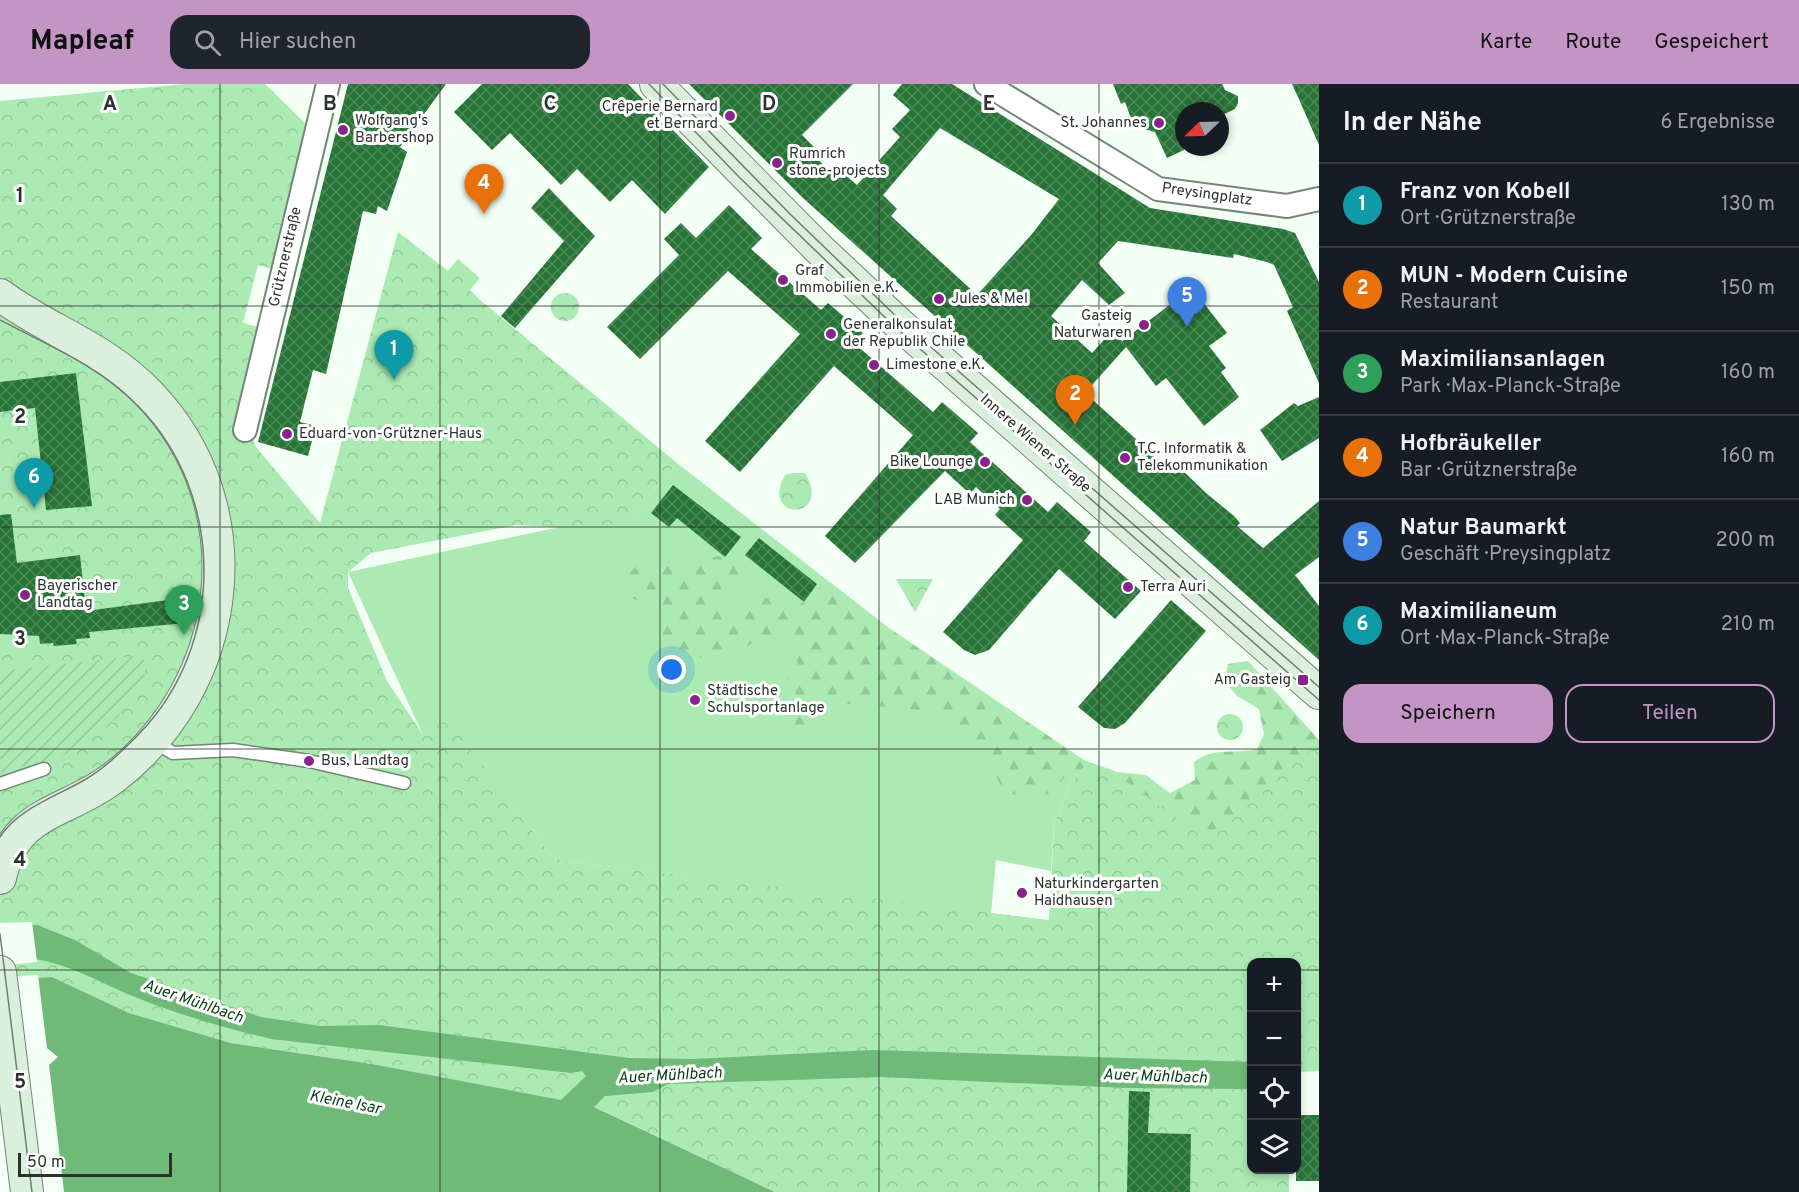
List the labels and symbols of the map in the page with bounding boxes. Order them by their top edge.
text: A [103,92,117,118]
text: B [323,92,337,118]
text: C [544,92,556,118]
text: D [762,92,776,118]
text: E [983,92,995,118]
place label: Crêperie Bernard et Bernard [602,98,718,134]
north arrow [1175,102,1229,156]
marker: Crêperie Bernard et Bernard [723,109,737,123]
place label: Wolfgang's Barbershop [355,112,434,148]
place label: St. Johannes [1060,114,1147,133]
marker: St. Johannes [1152,116,1166,130]
marker: Wolfgang's Barbershop [336,123,350,137]
place label: Rumrich stone-projects [789,145,887,181]
marker: Rumrich stone-projects [770,156,784,170]
pin: 4 [464,164,504,214]
street label: Preysingplatz [1160,179,1254,211]
text: 1 [16,184,24,210]
street label: Grütznerstraße [265,205,307,309]
place label: Graf Immobilien e.K. [795,262,898,298]
marker: Graf Immobilien e.K. [776,273,790,287]
pin: 5 [1168,278,1206,327]
place label: Jules & Mel [951,290,1028,309]
marker: Jules & Mel [932,292,946,306]
place label: Gasteig Naturwaren [1054,307,1132,343]
place label: Generalkonsulat der Republik Chile [843,316,965,352]
marker: Gasteig Naturwaren [1137,318,1151,332]
marker: Generalkonsulat der Republik Chile [824,327,838,341]
pin: 1 [374,330,414,380]
place label: Limestone e.K. [886,356,985,375]
marker: Limestone e.K. [867,358,881,372]
pin: 2 [1056,376,1094,425]
street label: Innere Wiener Straße [976,391,1094,497]
text: 2 [14,405,26,431]
place label: Eduard-von-Grützner-Haus [299,425,482,444]
marker: Eduard-von-Grützner-Haus [280,427,294,441]
place label: T.C. Informatik & Telekommunikation [1137,440,1268,476]
marker: T.C. Informatik & Telekommunikation [1118,451,1132,465]
place label: Bike Lounge [890,453,973,472]
marker: Bike Lounge [978,455,992,469]
pin: 6 [15,458,54,508]
place label: LAB Munich [934,491,1015,510]
marker: LAB Munich [1020,493,1034,507]
place label: Bayerischer Landtag [37,577,118,613]
place label: Terra Auri [1140,578,1206,597]
marker: Terra Auri [1121,580,1135,594]
pin: 3 [164,586,204,635]
marker: Bayerischer Landtag [18,588,32,602]
text: 3 [14,627,26,653]
your location [657,655,686,684]
place label: Am Gasteig [1214,671,1291,690]
marker: Am Gasteig [1296,673,1310,687]
place label: Städtische Schulsportanlage [707,682,825,718]
marker: Städtische Schulsportanlage [688,693,702,707]
place label: Bus, Landtag [321,752,409,771]
marker: Bus, Landtag [302,754,316,768]
text: 4 [14,848,26,874]
place label: Naturkindergarten Haidhausen [1034,875,1159,911]
marker: Naturkindergarten Haidhausen [1015,886,1029,900]
water label: Auer Mühlbach [140,976,246,1029]
water label: Auer Mühlbach [617,1063,723,1089]
water label: Auer Mühlbach [1103,1065,1208,1089]
text: 5 [14,1070,26,1096]
water label: Kleine Isar [308,1086,384,1120]
scale bar [18,1150,172,1178]

